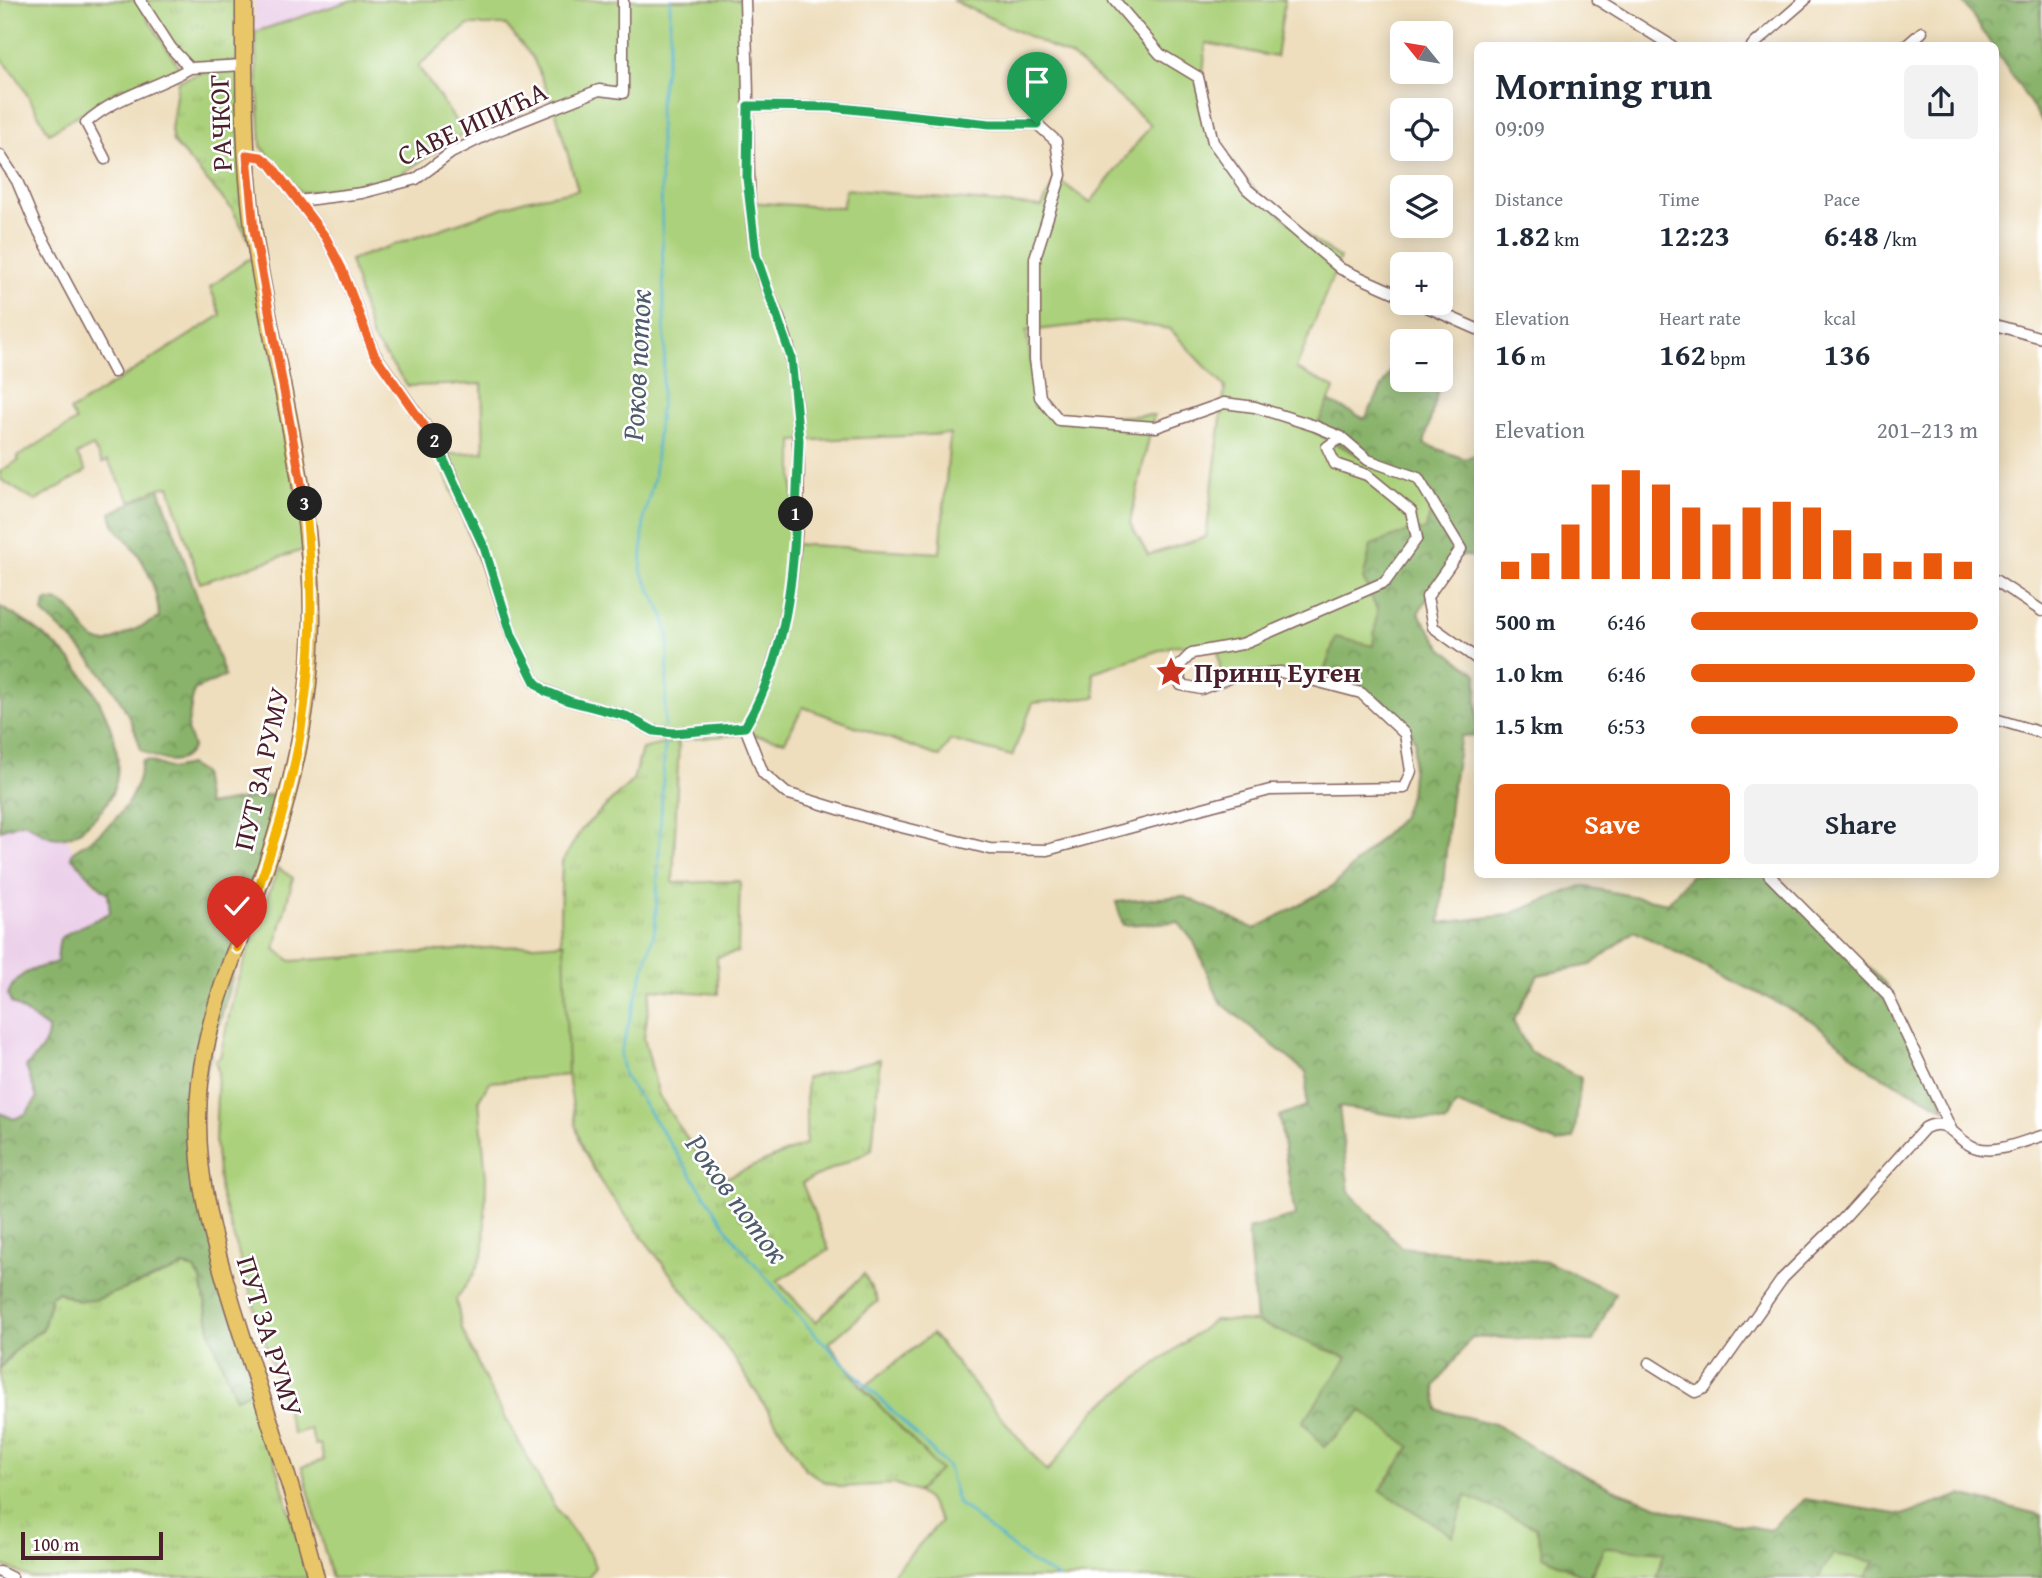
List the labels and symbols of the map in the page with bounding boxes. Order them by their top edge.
north arrow [1390,21,1452,84]
pin [1007,52,1067,124]
street label: САВЕ ИПИЋА [390,70,554,175]
street label: РАЧКОГ [197,74,242,172]
water label: Роков поток [610,288,662,443]
pin: 2 [418,424,452,458]
pin: 3 [288,486,322,522]
pin: 1 [778,496,814,532]
place label: Принц Еуген [1194,651,1361,692]
place icon: Принц Еуген [1154,655,1188,689]
street label: ПУТ ЗА РУМУ [222,683,299,854]
pin [207,876,267,948]
water label: Роков поток [675,1123,800,1273]
street label: ПУТ ЗА РУМУ [227,1251,315,1422]
scale bar [21,1529,163,1561]

